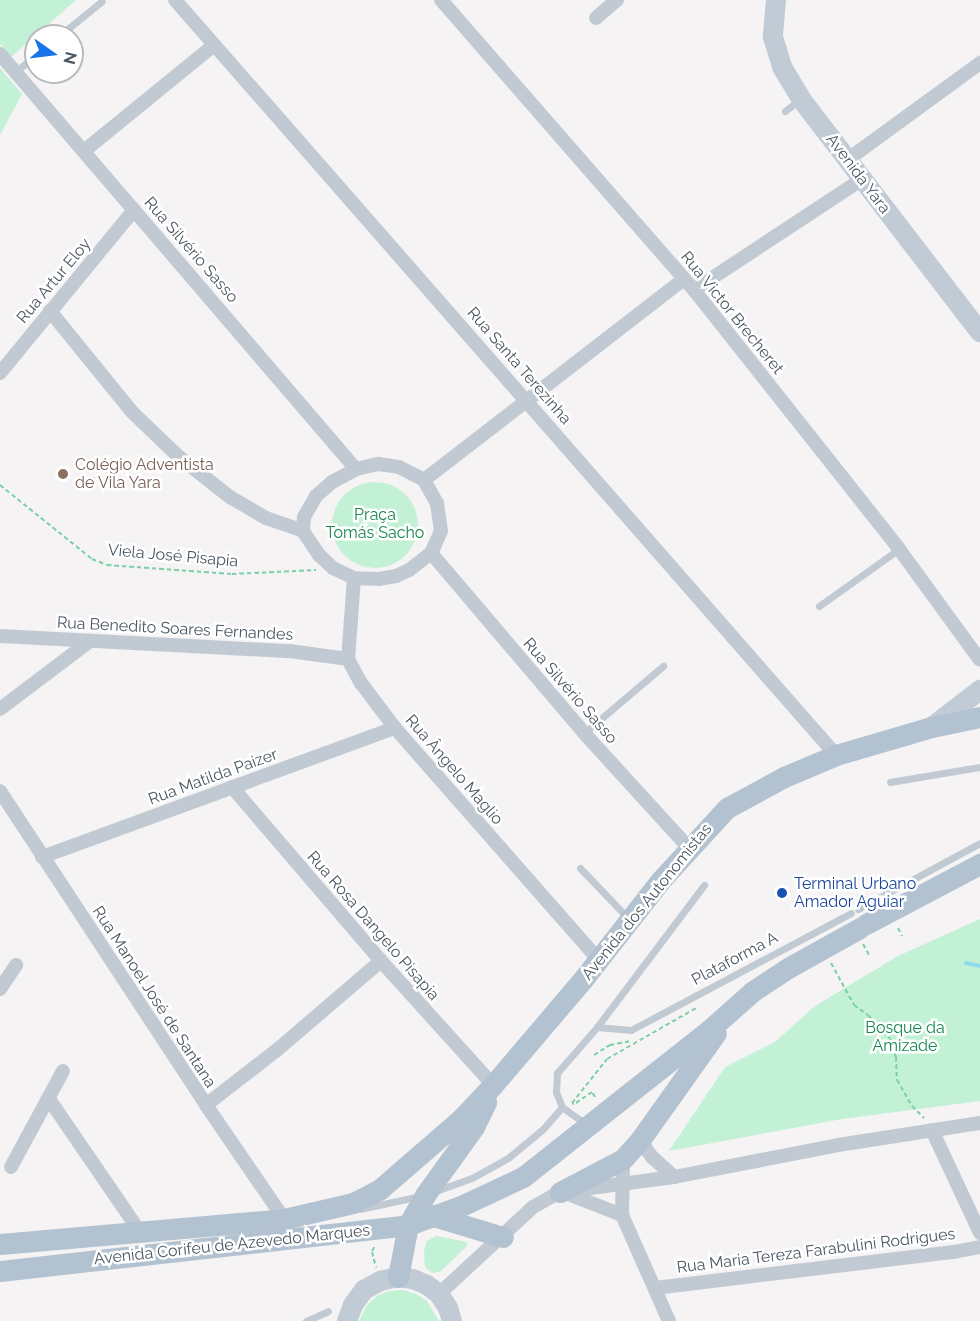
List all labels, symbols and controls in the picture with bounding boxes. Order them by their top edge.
north arrow [24,24,84,84]
text: N [59,50,81,66]
street label: Avenida Yara [822,130,894,218]
street label: Rua Silvério Sasso [140,193,242,307]
street label: Rua Artur Eloy [13,234,95,328]
street label: Rua Victor Brecheret [676,247,788,379]
street label: Rua Santa Terezinha [463,303,575,429]
place label: Colégio Adventista de Vila Yara [75,455,214,493]
marker: Colégio Adventista de Vila Yara [56,467,70,481]
park label: Praça Tomás Sacho [326,505,424,543]
street label: Viela José Pisapia [107,541,239,571]
street label: Rua Benedito Soares Fernandes [56,613,294,645]
street label: Rua Silvério Sasso [519,634,621,748]
street label: Rua Ângelo Maglio [401,711,507,829]
street label: Rua Matilda Paizer [146,745,280,809]
street label: Avenida dos Autonomistas [578,820,716,984]
street label: Rua Rosa Dangelo Pisapia [303,847,443,1005]
place label: Terminal Urbano Amador Aguiar [794,874,917,912]
marker: Terminal Urbano Amador Aguiar [775,886,789,900]
street label: Rua Manoel José de Santana [88,902,220,1092]
street label: Plataforma A [688,928,782,990]
park label: Bosque da Amizade [865,1018,945,1056]
street label: Avenida Corifeu de Azevedo Marques [93,1221,371,1269]
street label: Rua Maria Tereza Farabulini Rodrigues [676,1224,956,1278]

